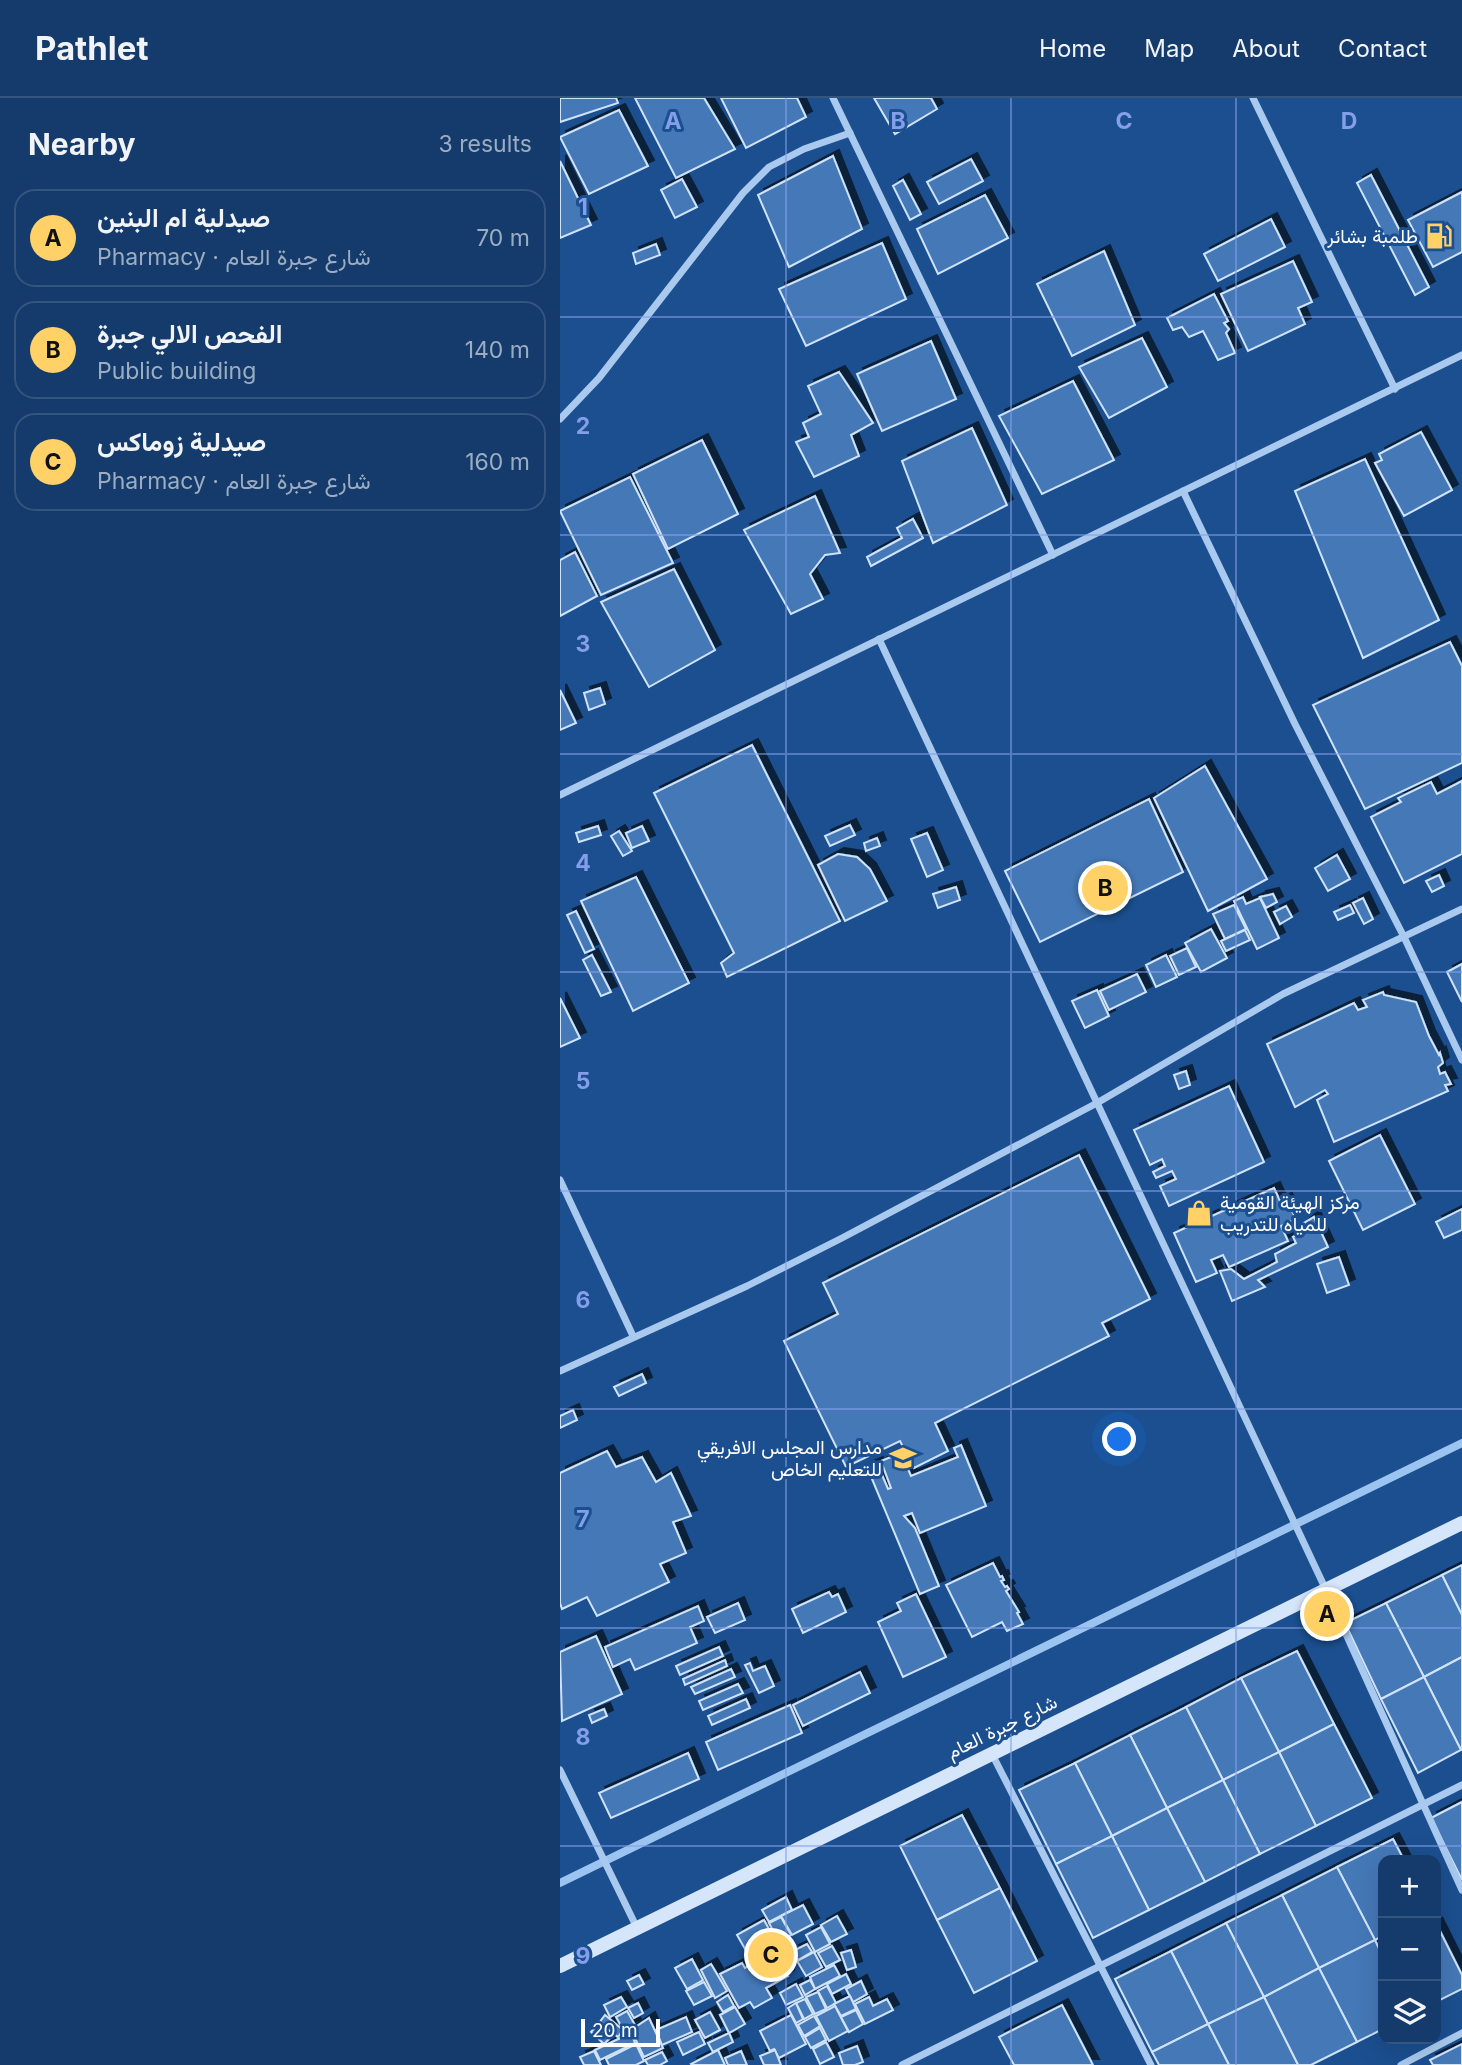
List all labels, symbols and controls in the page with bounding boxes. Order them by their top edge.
text: Pathlet [35,28,149,68]
text: Home [1039,34,1106,63]
text: Map [1144,34,1194,63]
text: About [1232,34,1300,63]
text: Contact [1338,34,1427,63]
text: A [664,107,682,135]
text: B [890,107,906,135]
text: C [1115,107,1133,135]
text: D [1341,107,1357,135]
text: Nearby [28,126,136,162]
text: 3 results [439,130,532,158]
text: 1 [578,193,588,221]
text: صيدلية ام البنين [97,202,270,233]
fuel station icon: طلمبة بشائر [1424,221,1454,251]
text: A [44,224,62,252]
text: 70 m [476,224,530,252]
place label: طلمبة بشائر [1326,225,1418,248]
text: Pharmacy · شارع جبرة العام [97,243,371,271]
text: الفحص الالي جبرة [97,318,283,349]
text: B [45,336,61,364]
text: 140 m [465,336,530,364]
text: Public building [97,357,256,385]
text: 2 [576,412,590,440]
text: صيدلية زوماكس [97,426,266,457]
text: C [44,448,62,476]
text: 160 m [465,448,530,476]
text: Pharmacy · شارع جبرة العام [97,467,371,495]
text: 3 [576,630,590,658]
text: 4 [575,849,591,877]
pin: B [1082,862,1128,914]
text: 5 [576,1067,590,1095]
place label: مركز الهيئة القومية للمياه للتدريب [1220,1191,1360,1236]
shop icon: مركز الهيئة القومية للمياه للتدريب [1184,1198,1214,1228]
text: 6 [576,1286,590,1314]
your location [1102,1422,1136,1456]
place label: مدارس المجلس الافريقي للتعليم الخاص [697,1436,882,1482]
school or university icon: مدارس المجلس الافريقي للتعليم الخاص [888,1443,918,1473]
text: 7 [576,1505,590,1533]
pin: A [1304,1588,1350,1640]
street label: شارع جبرة العام [943,1690,1061,1765]
text: 8 [576,1723,590,1751]
map controls [1378,1855,1441,2044]
button: + [1378,1855,1441,1918]
button: − [1378,1918,1441,1981]
pin: C [748,1929,794,1981]
text: 9 [576,1942,590,1970]
button: layers [1378,1981,1441,2044]
scale bar [581,2016,660,2048]
text: 20 m [592,2019,638,2042]

